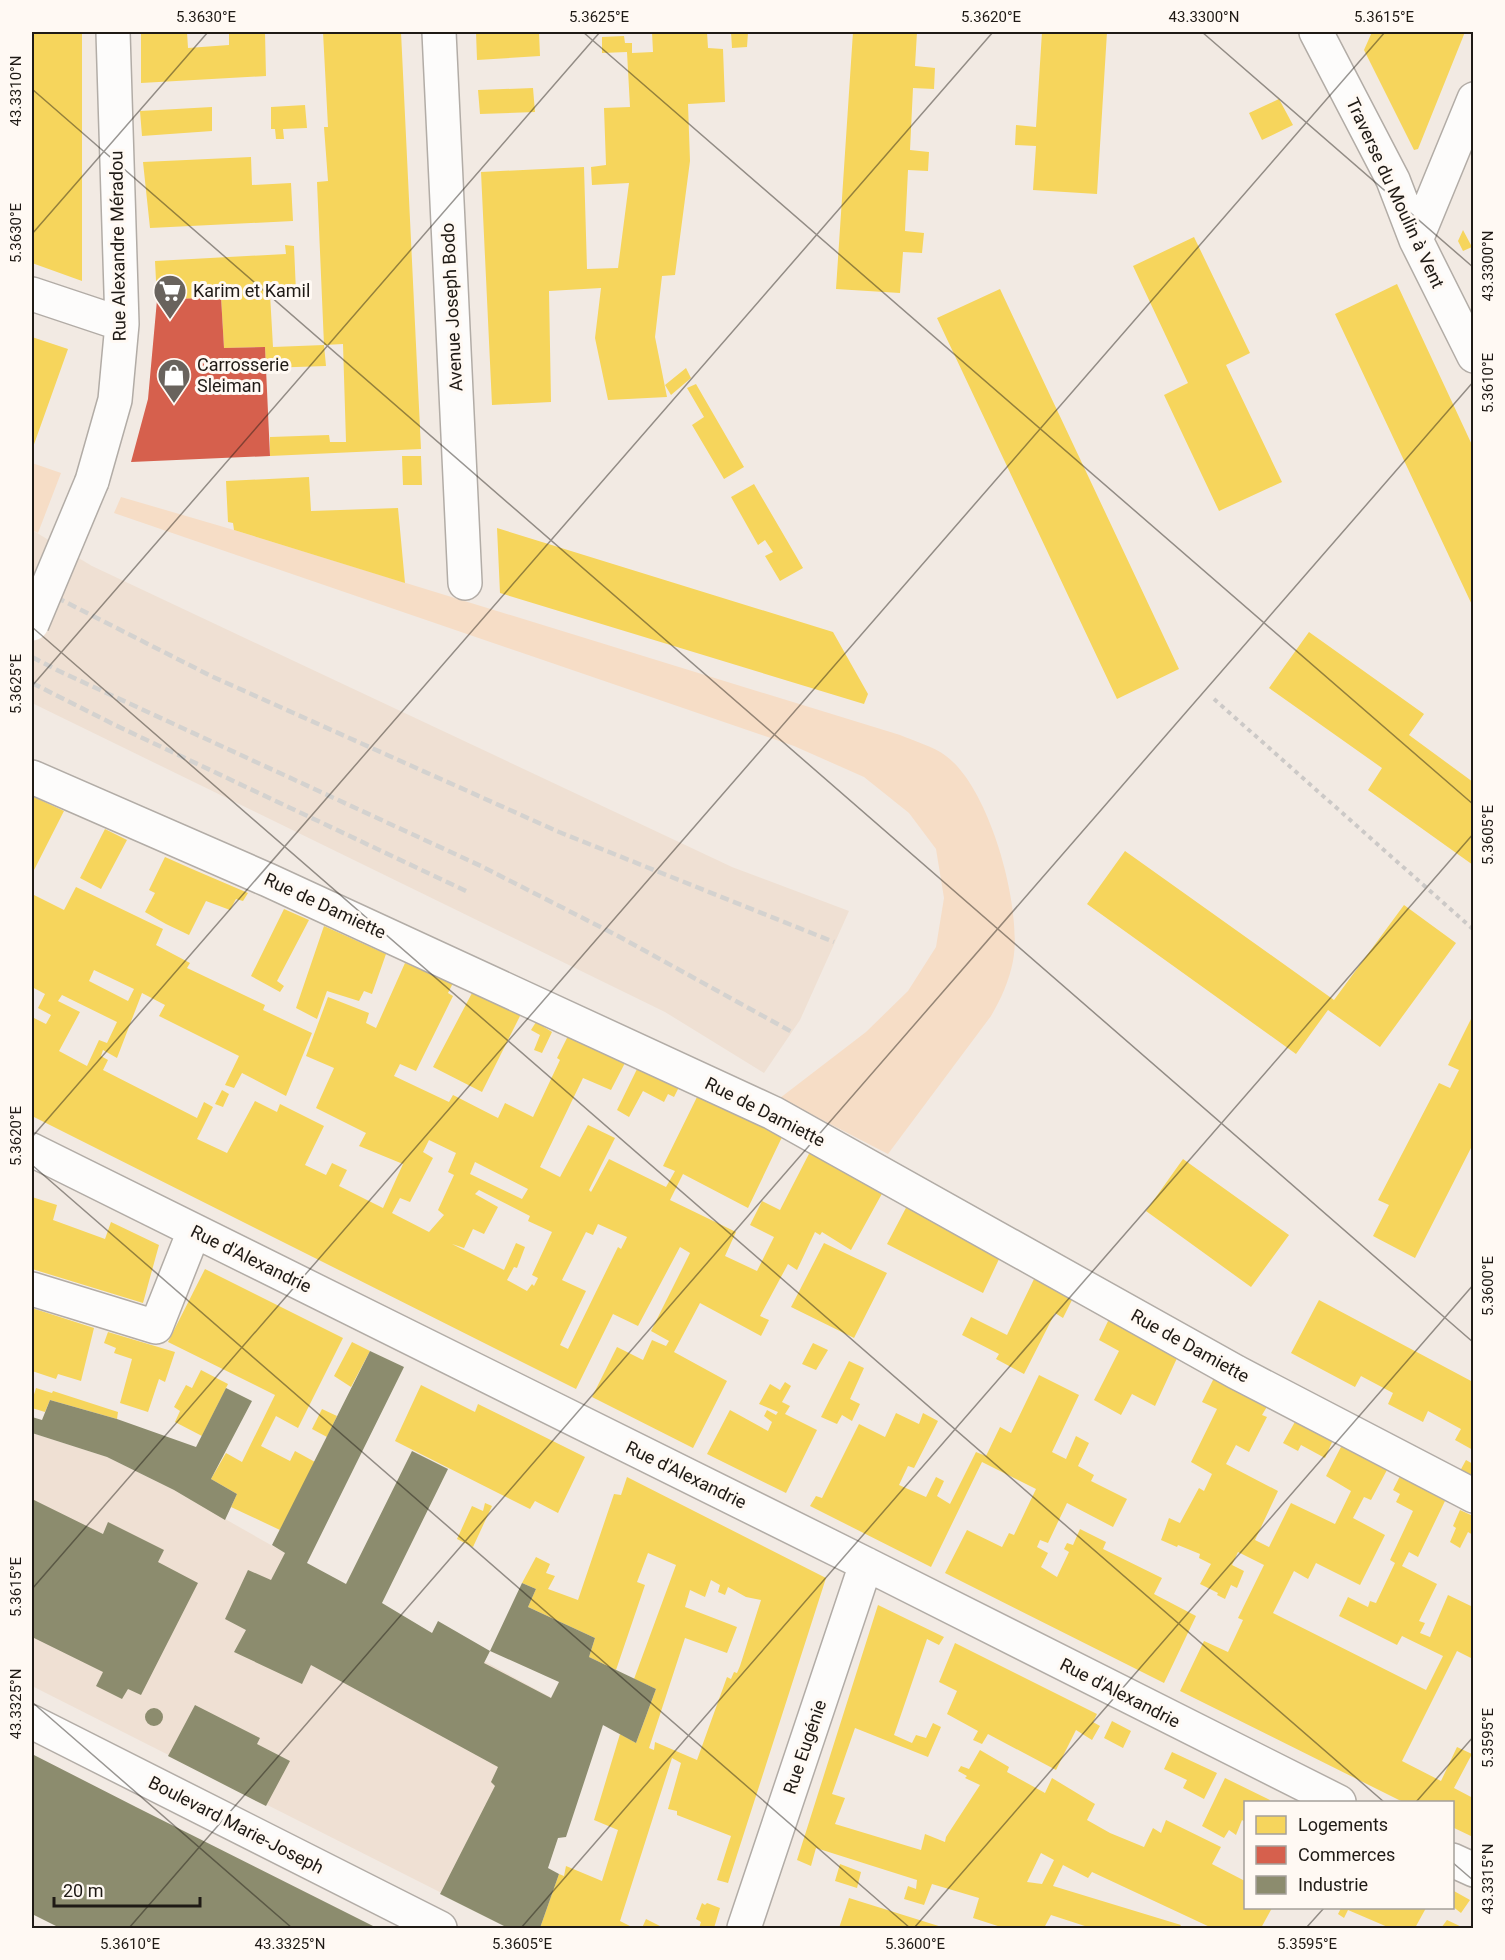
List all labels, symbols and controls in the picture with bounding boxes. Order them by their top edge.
text: 5.3630°E [176,8,237,26]
text: 5.3625°E [569,8,630,26]
text: 5.3620°E [961,8,1022,26]
text: 43.3300°N [1169,8,1239,26]
text: 5.3615°E [1354,8,1415,26]
text: 43.3310°N [7,56,25,126]
street label: Traverse du Moulin à Vent [1342,94,1449,291]
street label: Rue Alexandre Méradou [105,151,130,341]
text: 5.3630°E [7,202,25,263]
street label: Avenue Joseph Bodo [437,222,466,392]
text: 43.3300°N [1479,231,1497,301]
supermarket icon: Karim et Kamil [152,273,188,320]
place label: Karim et Kamil [193,280,310,301]
text: 5.3610°E [1479,352,1497,413]
place label: Carrosserie Sleiman [197,354,289,396]
shop icon: Carrosserie Sleiman [156,357,192,404]
text: 5.3625°E [7,653,25,714]
text: 5.3605°E [1479,804,1497,865]
street label: Rue de Damiette [261,868,389,943]
street label: Rue de Damiette [702,1072,829,1151]
text: 5.3620°E [7,1105,25,1166]
street label: Rue d'Alexandrie [187,1220,315,1297]
text: 5.3600°E [1479,1255,1497,1316]
street label: Rue de Damiette [1128,1304,1253,1387]
street label: Rue d'Alexandrie [622,1436,750,1513]
text: 5.3615°E [7,1556,25,1617]
street label: Rue d'Alexandrie [1057,1653,1184,1732]
text: 43.3325°N [7,1669,25,1739]
street label: Rue Eugénie [779,1697,830,1797]
text: 5.3595°E [1479,1707,1497,1768]
street label: Boulevard Marie-Joseph [145,1771,327,1878]
legend [1244,1801,1454,1909]
text: Logements [1298,1814,1388,1835]
text: Commerces [1298,1844,1395,1865]
text: 43.3315°N [1479,1844,1497,1914]
scale bar [54,1870,200,1908]
text: Industrie [1298,1874,1368,1895]
text: 20 m [63,1880,103,1901]
text: 5.3610°E [100,1935,161,1953]
text: 43.3325°N [255,1935,325,1953]
text: 5.3605°E [492,1935,553,1953]
text: 5.3600°E [885,1935,946,1953]
text: 5.3595°E [1277,1935,1338,1953]

